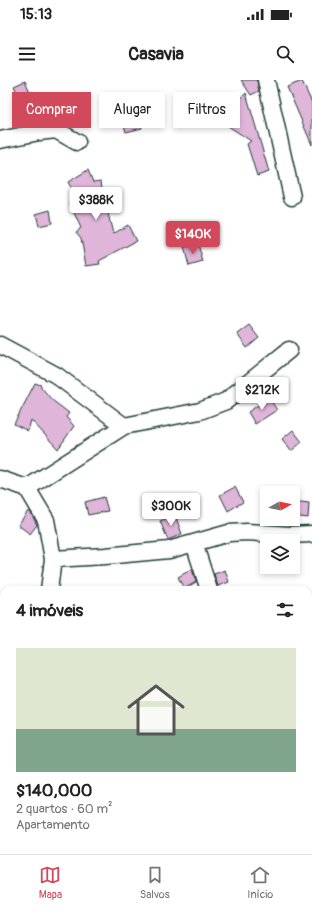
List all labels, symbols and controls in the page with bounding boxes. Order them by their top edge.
text: 15:13 [20,5,52,24]
icon: menu [16,43,38,65]
text: Casavia [128,43,184,66]
icon: search [274,43,296,65]
chip: Comprar [12,92,91,128]
chip: Alugar [99,92,165,128]
chip: Filtros [173,92,240,128]
pin: $388K [68,187,124,221]
text: $388K [78,192,114,208]
pin: $140K [165,221,221,255]
text: $140K [175,226,211,242]
pin: $212K [234,377,290,411]
text: $212K [245,382,279,398]
north arrow [260,486,300,526]
map controls [260,486,300,574]
pin: $300K [143,493,199,527]
text: $300K [151,498,191,514]
button: layers [260,534,300,574]
icon: filters [274,599,296,621]
text: 4 imóveis [16,600,83,621]
icon: home [120,674,192,746]
text: $140,000 [16,780,92,801]
text: 2 quartos · 60 m² [16,801,113,817]
text: Apartamento [16,817,90,833]
tab: Mapa [39,864,62,901]
tab: Salvos [140,864,170,901]
tab: Início [247,864,273,901]

